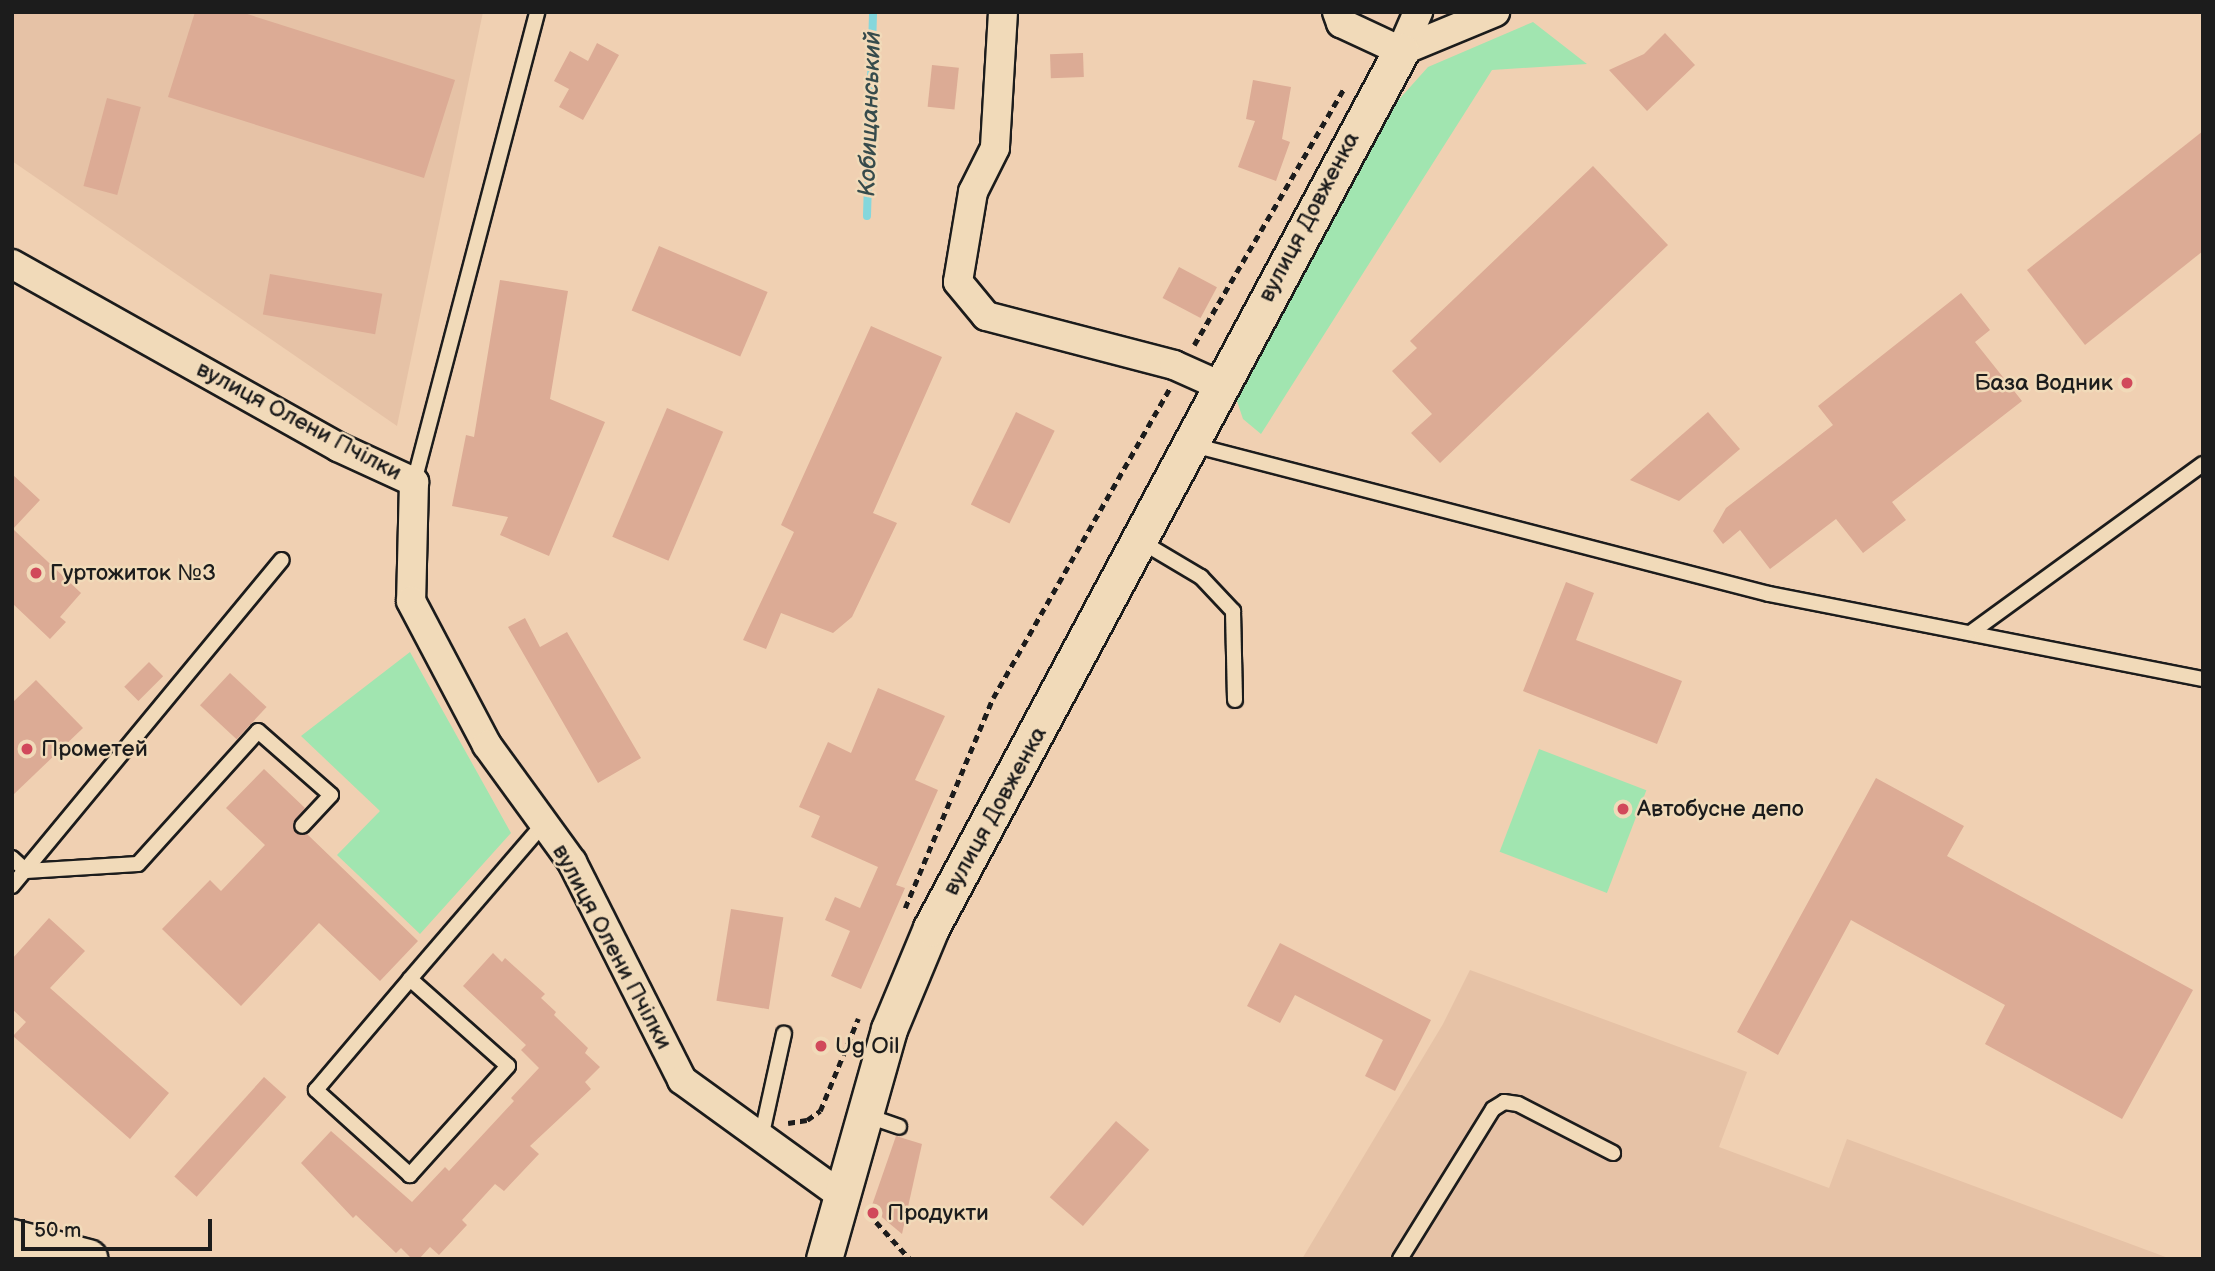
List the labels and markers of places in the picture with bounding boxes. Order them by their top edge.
place label: База Водник [1975,369,2113,397]
marker: База Водник [2119,375,2135,391]
place label: Гуртожиток №3 [50,559,216,587]
marker: Гуртожиток №3 [28,565,44,581]
place label: Прометей [41,735,148,763]
marker: Прометей [19,741,35,757]
place label: Автобусне депо [1637,795,1804,823]
marker: Автобусне депо [1615,801,1631,817]
place label: Ug Oil [835,1032,899,1060]
marker: Ug Oil [813,1038,829,1054]
place label: Продукти [887,1199,989,1227]
marker: Продукти [865,1205,881,1221]

